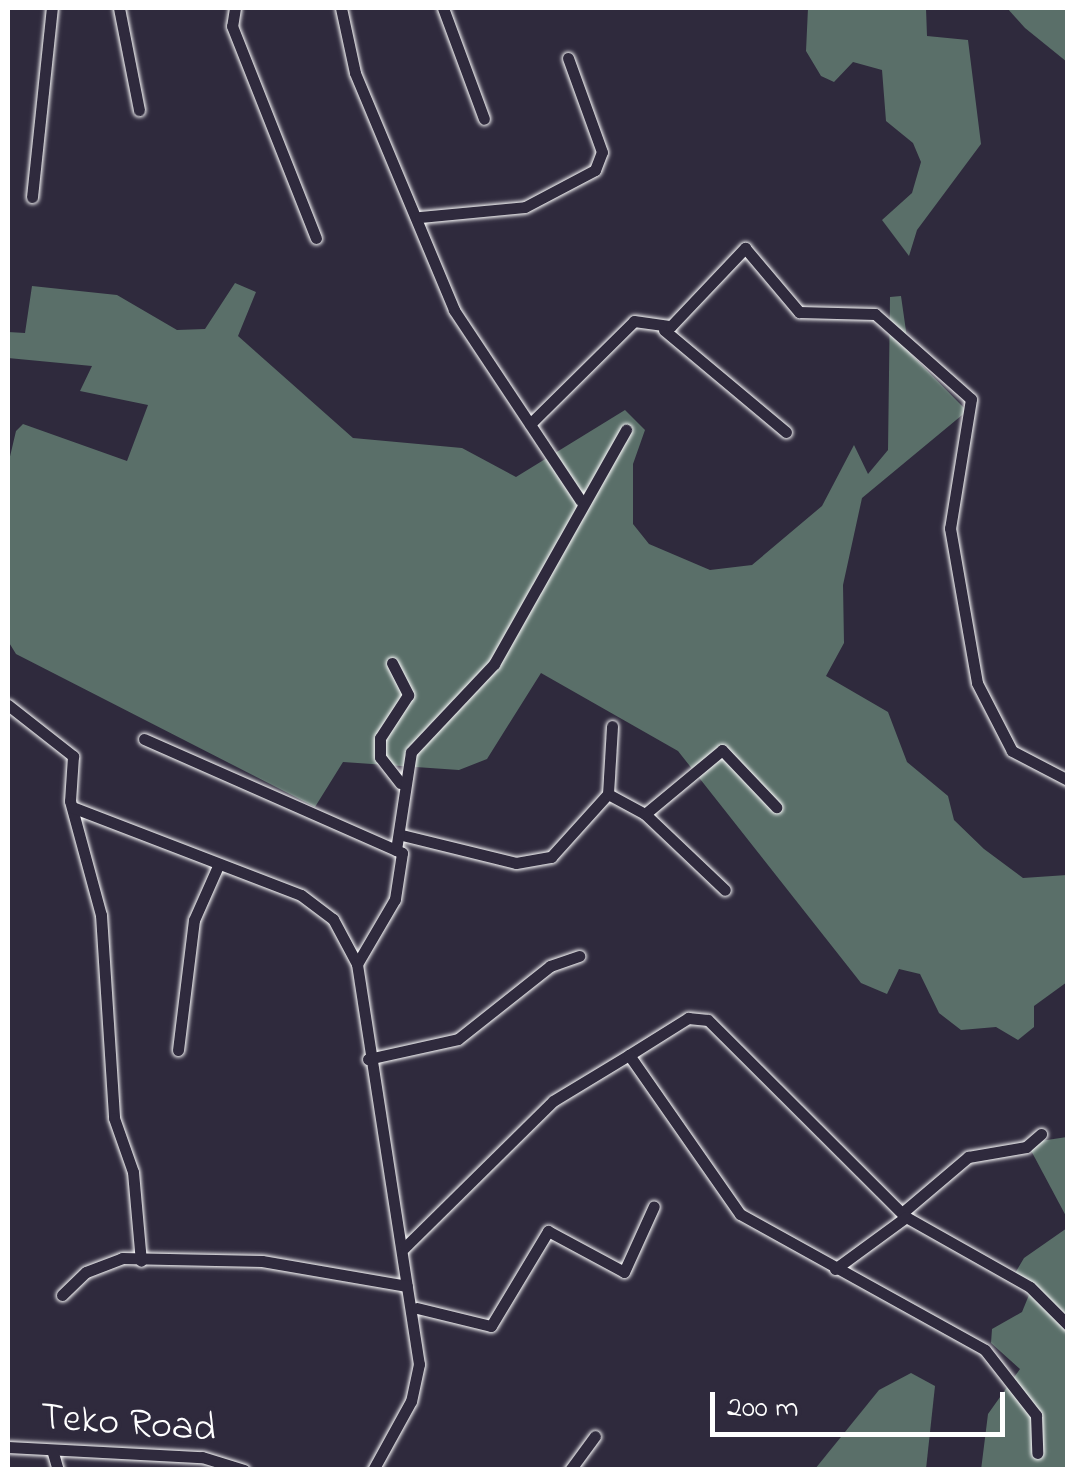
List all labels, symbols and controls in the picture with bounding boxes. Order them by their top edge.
scale bar [715,1372,1010,1434]
text: 200 m [727,1387,799,1431]
street label: Teko Road [38,1395,218,1455]

